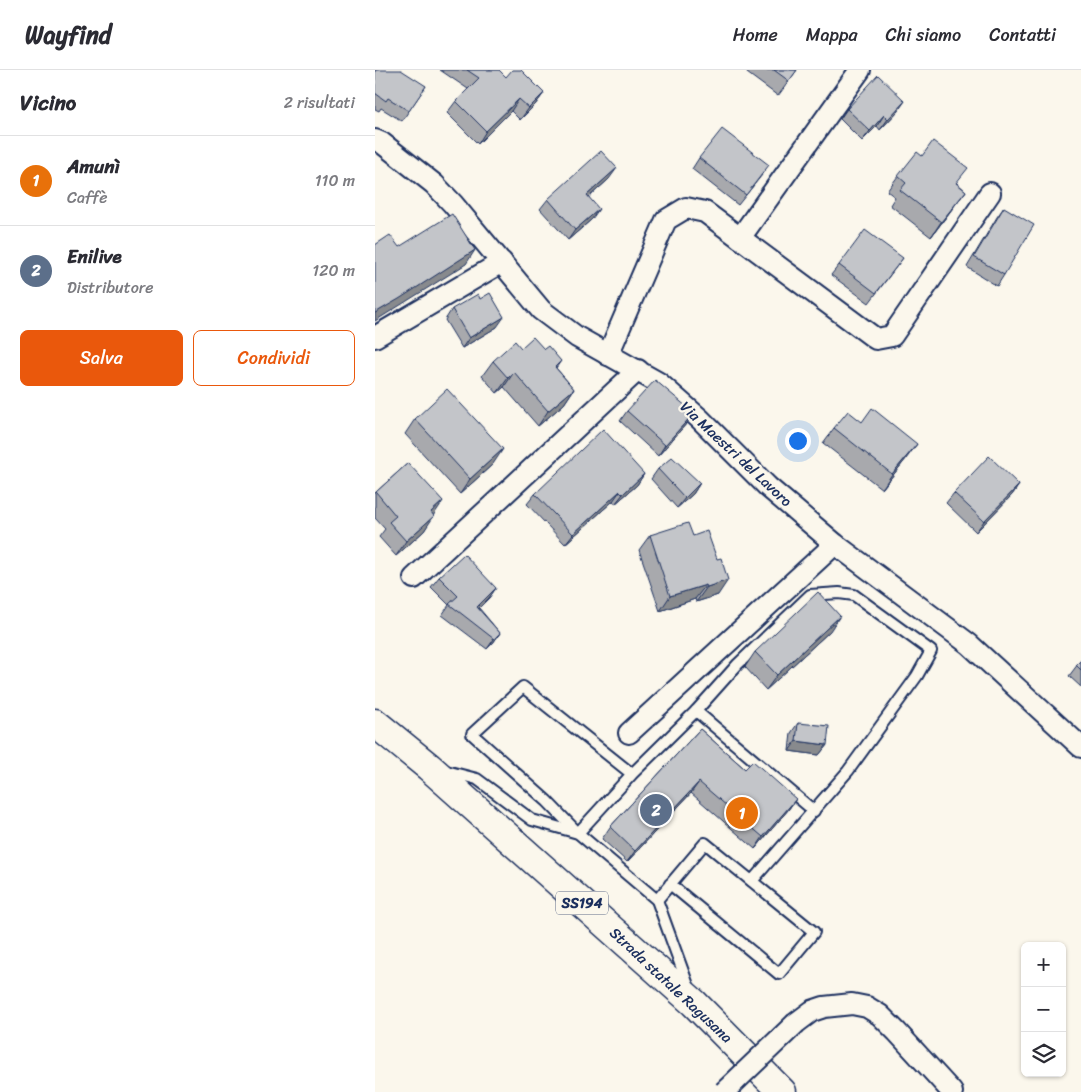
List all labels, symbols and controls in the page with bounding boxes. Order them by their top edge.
text: Wayfind [25,14,111,56]
text: Home [733,19,778,51]
text: Mappa [806,19,858,51]
text: Chi siamo [886,19,961,51]
text: Contatti [989,19,1056,51]
text: Vicino [20,84,76,122]
text: 2 risultati [284,88,355,117]
text: Amunì [67,150,120,183]
text: 1 [33,166,39,195]
text: 110 m [315,166,355,195]
text: Caffè [67,183,107,212]
text: Enilive [67,240,122,273]
text: 2 [31,256,41,285]
text: 120 m [312,256,355,285]
text: Distributore [67,273,154,302]
button: Salva [20,330,183,386]
button: Condividi [193,330,355,386]
street label: Via Maestri del Lavoro [674,395,799,514]
your location [785,428,811,454]
pin: 2 [640,791,672,829]
pin: 1 [726,794,758,832]
road number: SS194 [556,891,608,914]
street label: Strada statale Ragusana [603,921,739,1050]
map controls [1021,942,1066,1077]
button: + [1021,942,1066,987]
button: − [1021,987,1066,1032]
button: layers [1021,1032,1066,1077]

